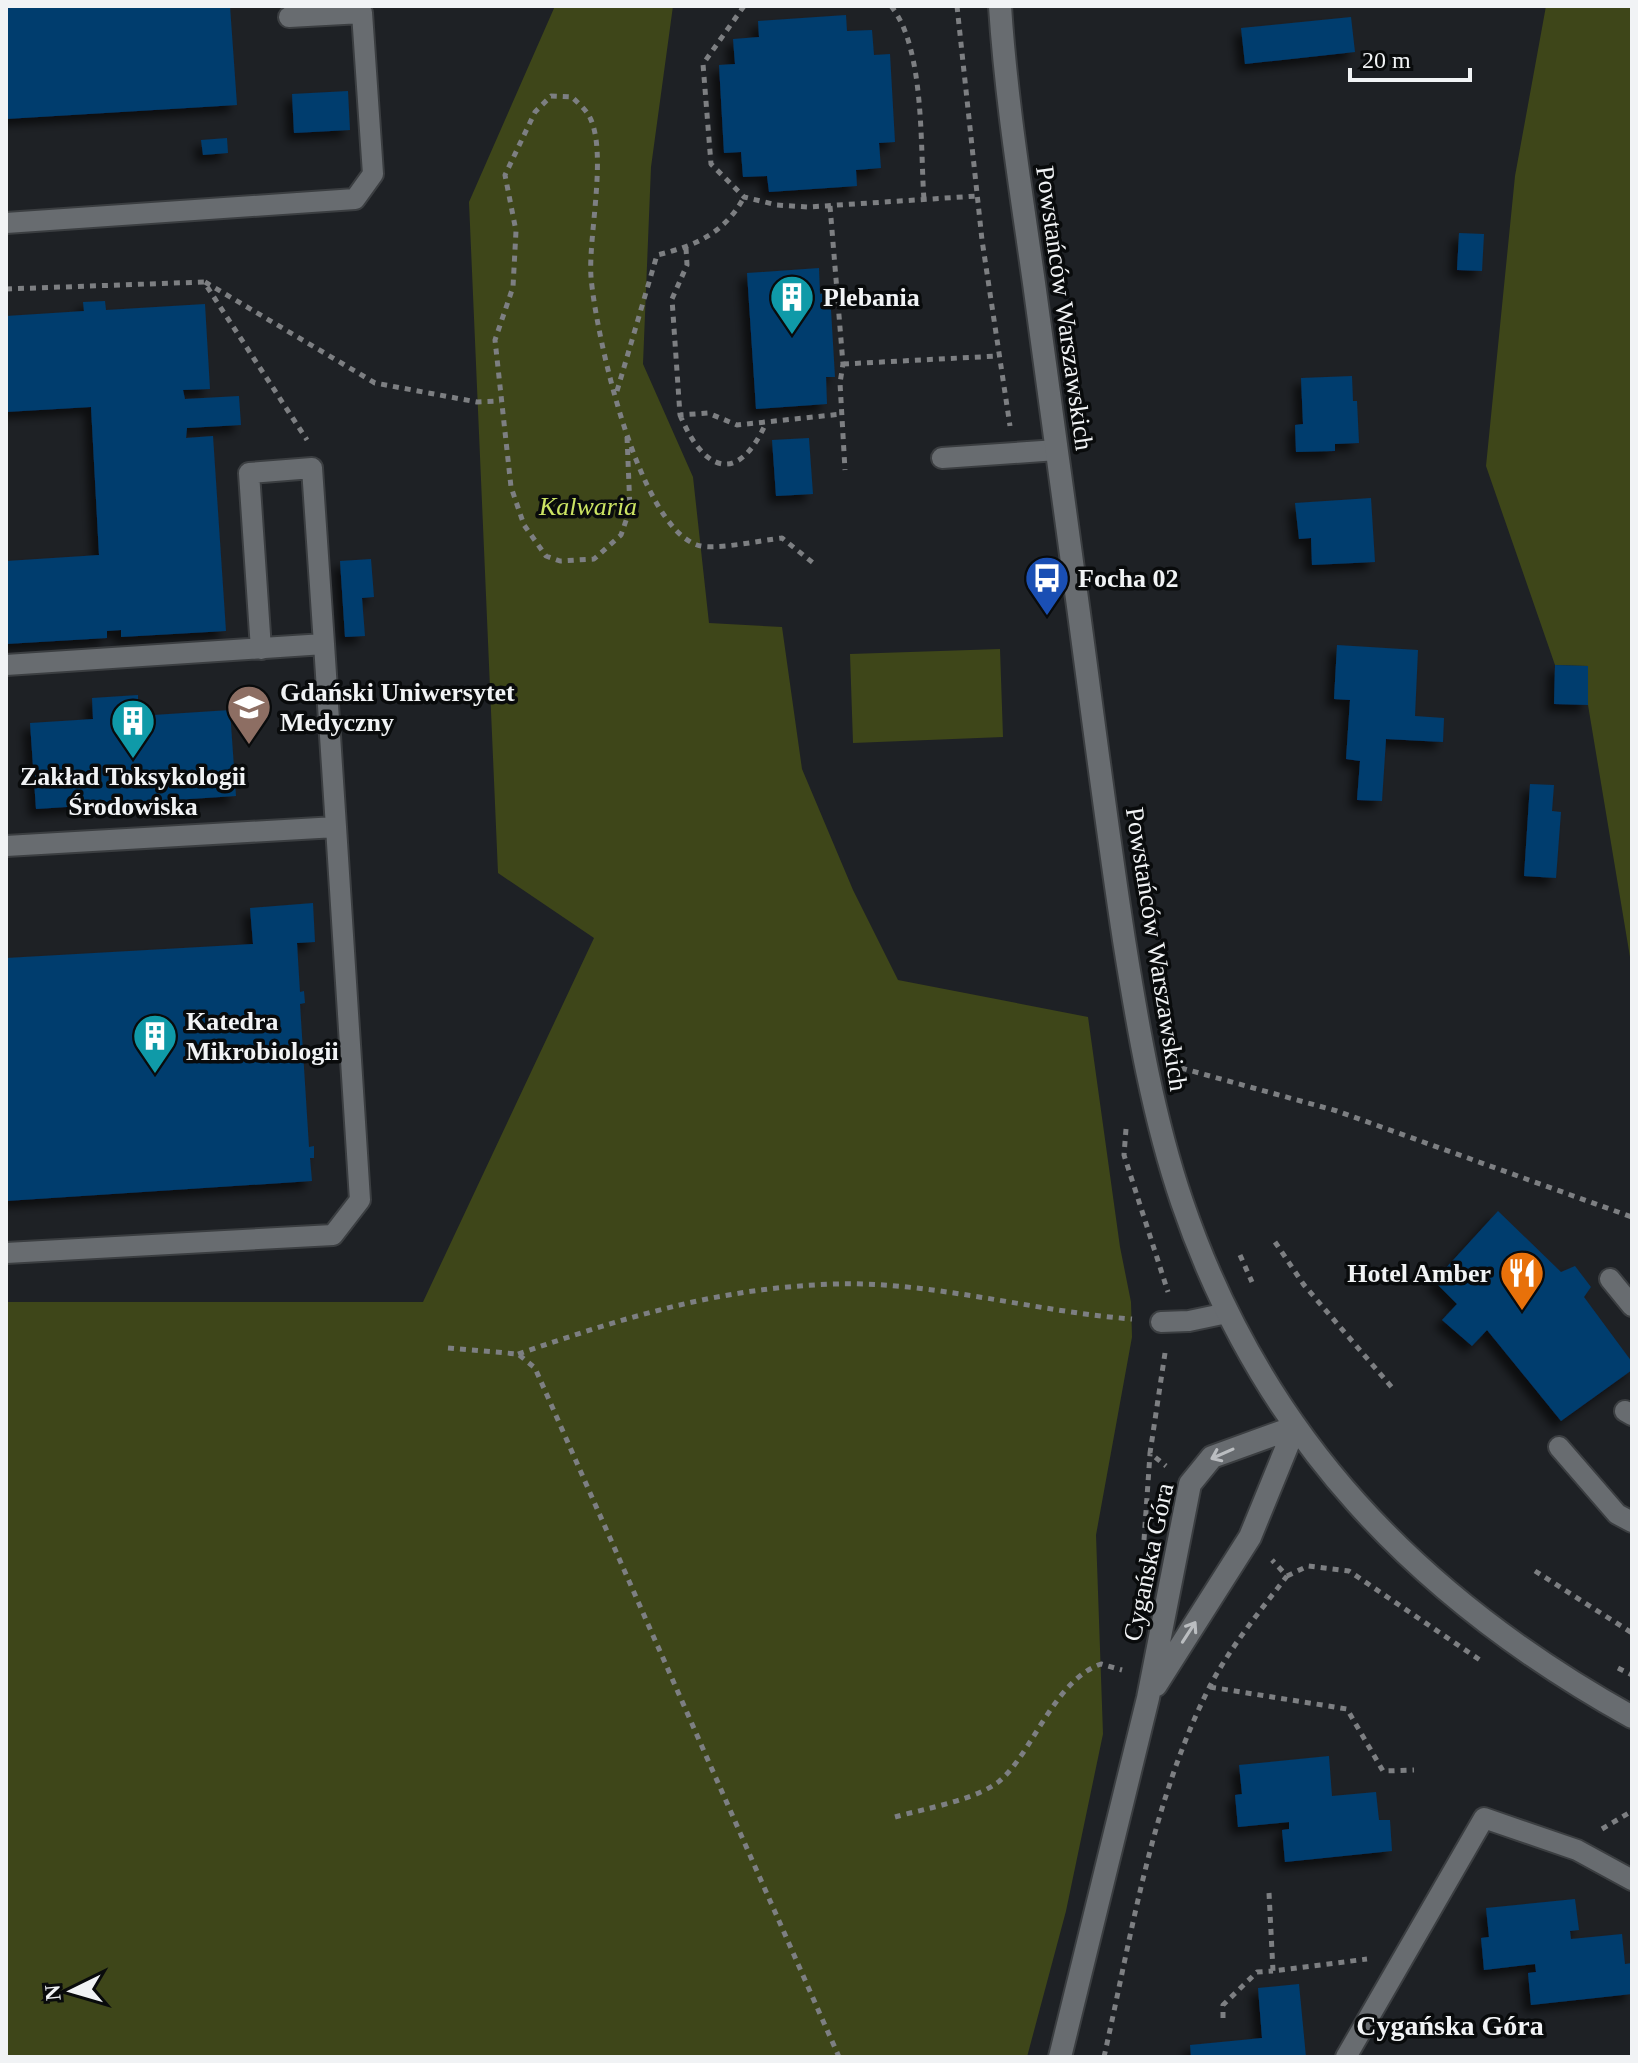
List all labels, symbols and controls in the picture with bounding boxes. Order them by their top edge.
scale bar [1350,32,1470,82]
text: 20 m [1362,47,1411,73]
street label: Powstańców Warszawskich [1030,164,1099,452]
building icon: Plebania [768,273,816,336]
place label: Plebania [823,283,920,312]
park label: Kalwaria [538,492,637,521]
bus stop icon: Focha 02 [1023,554,1071,617]
place label: Focha 02 [1078,564,1178,593]
place label: Gdański Uniwersytet Medyczny [280,678,515,737]
school or university icon: Gdański Uniwersytet Medyczny [225,683,273,746]
building icon: Zakład Toksykologii Środowiska [109,697,157,760]
place label: Zakład Toksykologii Środowiska [20,762,246,821]
street label: Powstańców Warszawskich [1120,805,1193,1093]
place label: Katedra Mikrobiologii [186,1007,339,1066]
building icon: Katedra Mikrobiologii [131,1012,179,1075]
restaurant icon: Hotel Amber [1498,1249,1546,1312]
place label: Hotel Amber [1347,1259,1491,1288]
one-way arrow [1210,1448,1234,1463]
street label: Cygańska Góra [1118,1480,1180,1644]
one-way arrow [1182,1621,1198,1644]
north arrow [32,1951,112,2031]
text: N [39,1984,66,2002]
district label: Cygańska Góra [1356,2010,1544,2041]

